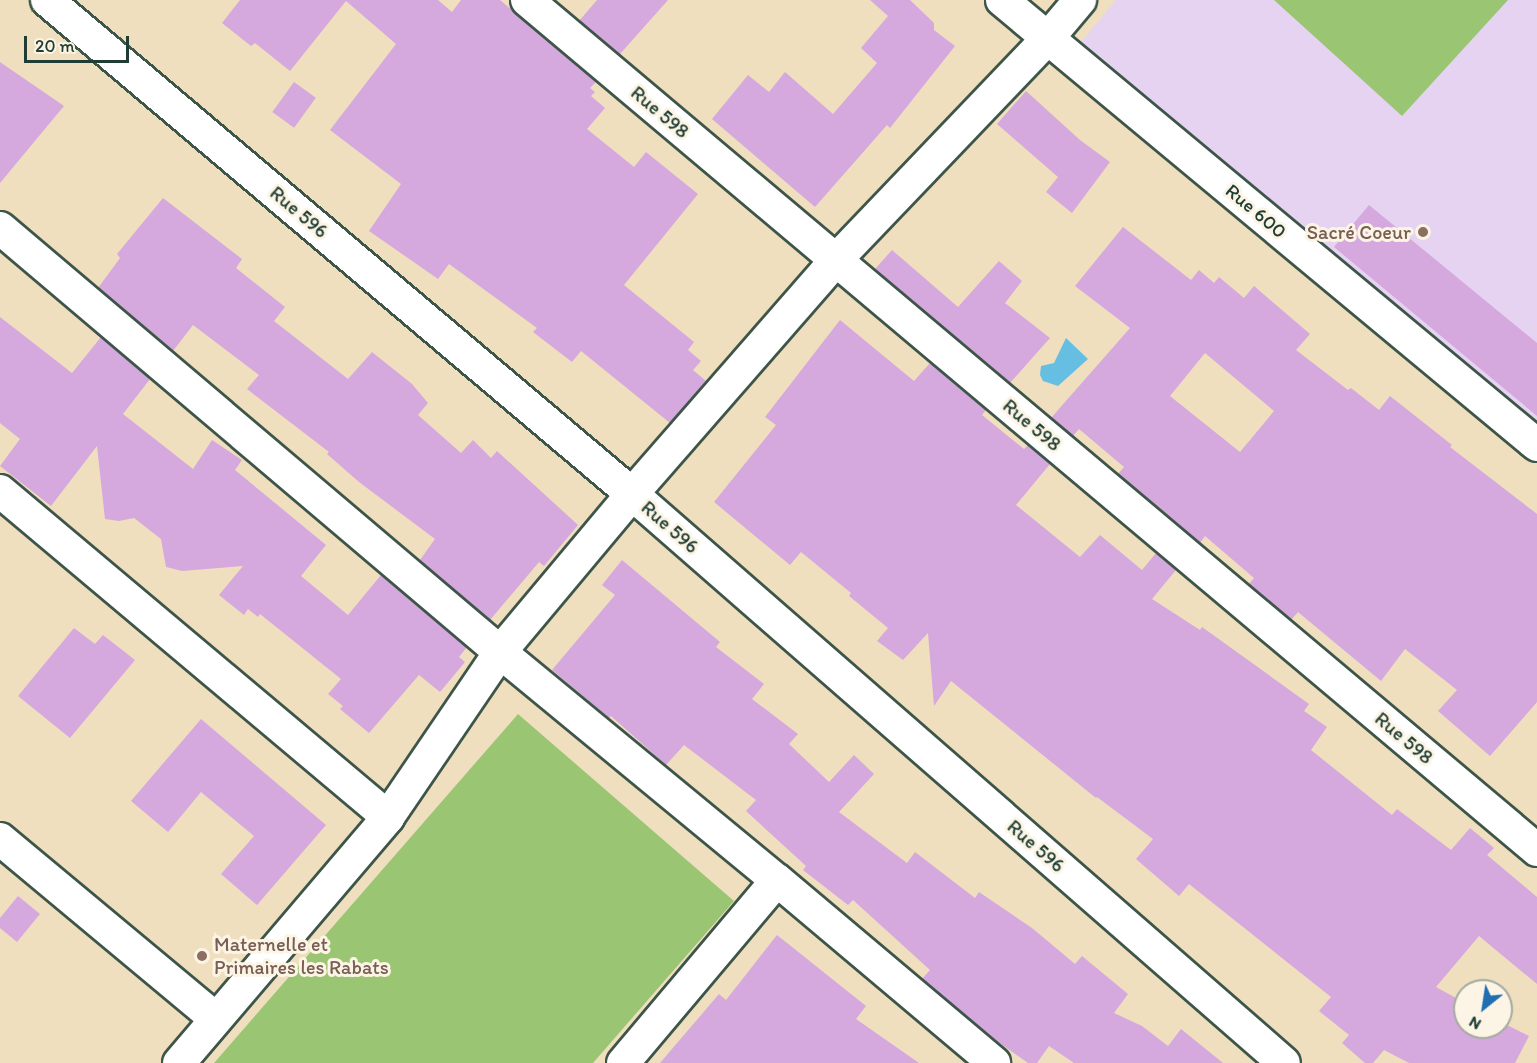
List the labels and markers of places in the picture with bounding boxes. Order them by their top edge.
place label: Sacré Coeur [1307,220,1411,244]
marker: Sacré Coeur [1416,225,1430,239]
place label: Maternelle et Primaires les Rabats [214,933,388,980]
marker: Maternelle et Primaires les Rabats [195,949,209,963]

